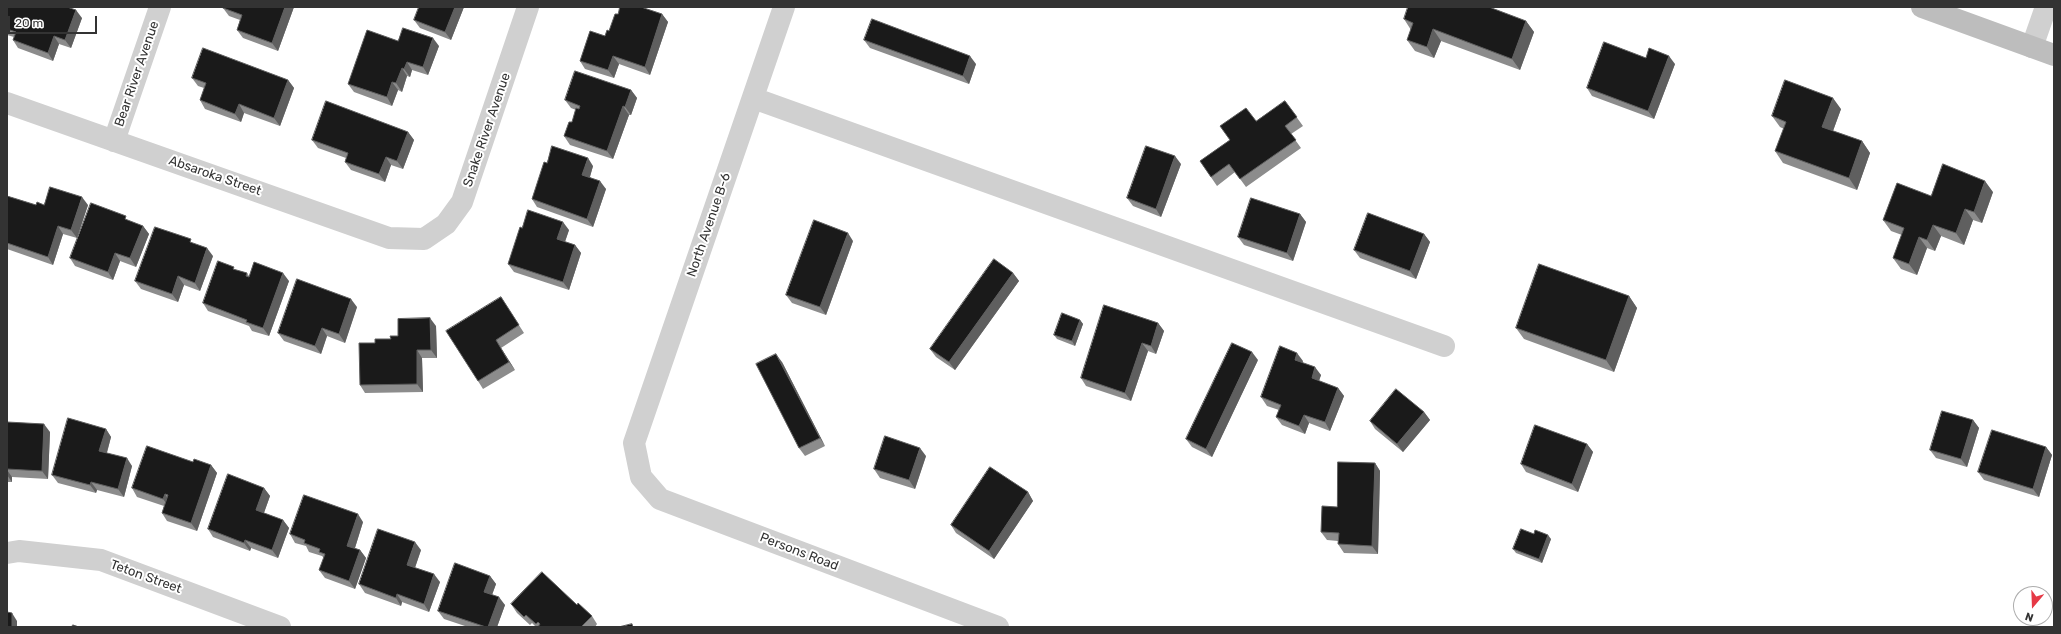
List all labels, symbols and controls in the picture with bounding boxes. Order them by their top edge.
scale bar [10,8,99,34]
text: 20 m [15,16,43,30]
street label: Bear River Avenue [112,19,162,129]
street label: Snake River Avenue [460,71,514,189]
street label: Absaroka Street [167,153,263,199]
street label: North Avenue B-6 [684,171,734,279]
street label: Persons Road [757,530,841,574]
street label: Teton Street [108,557,184,597]
north arrow [2013,586,2053,626]
text: N [2023,609,2035,624]

